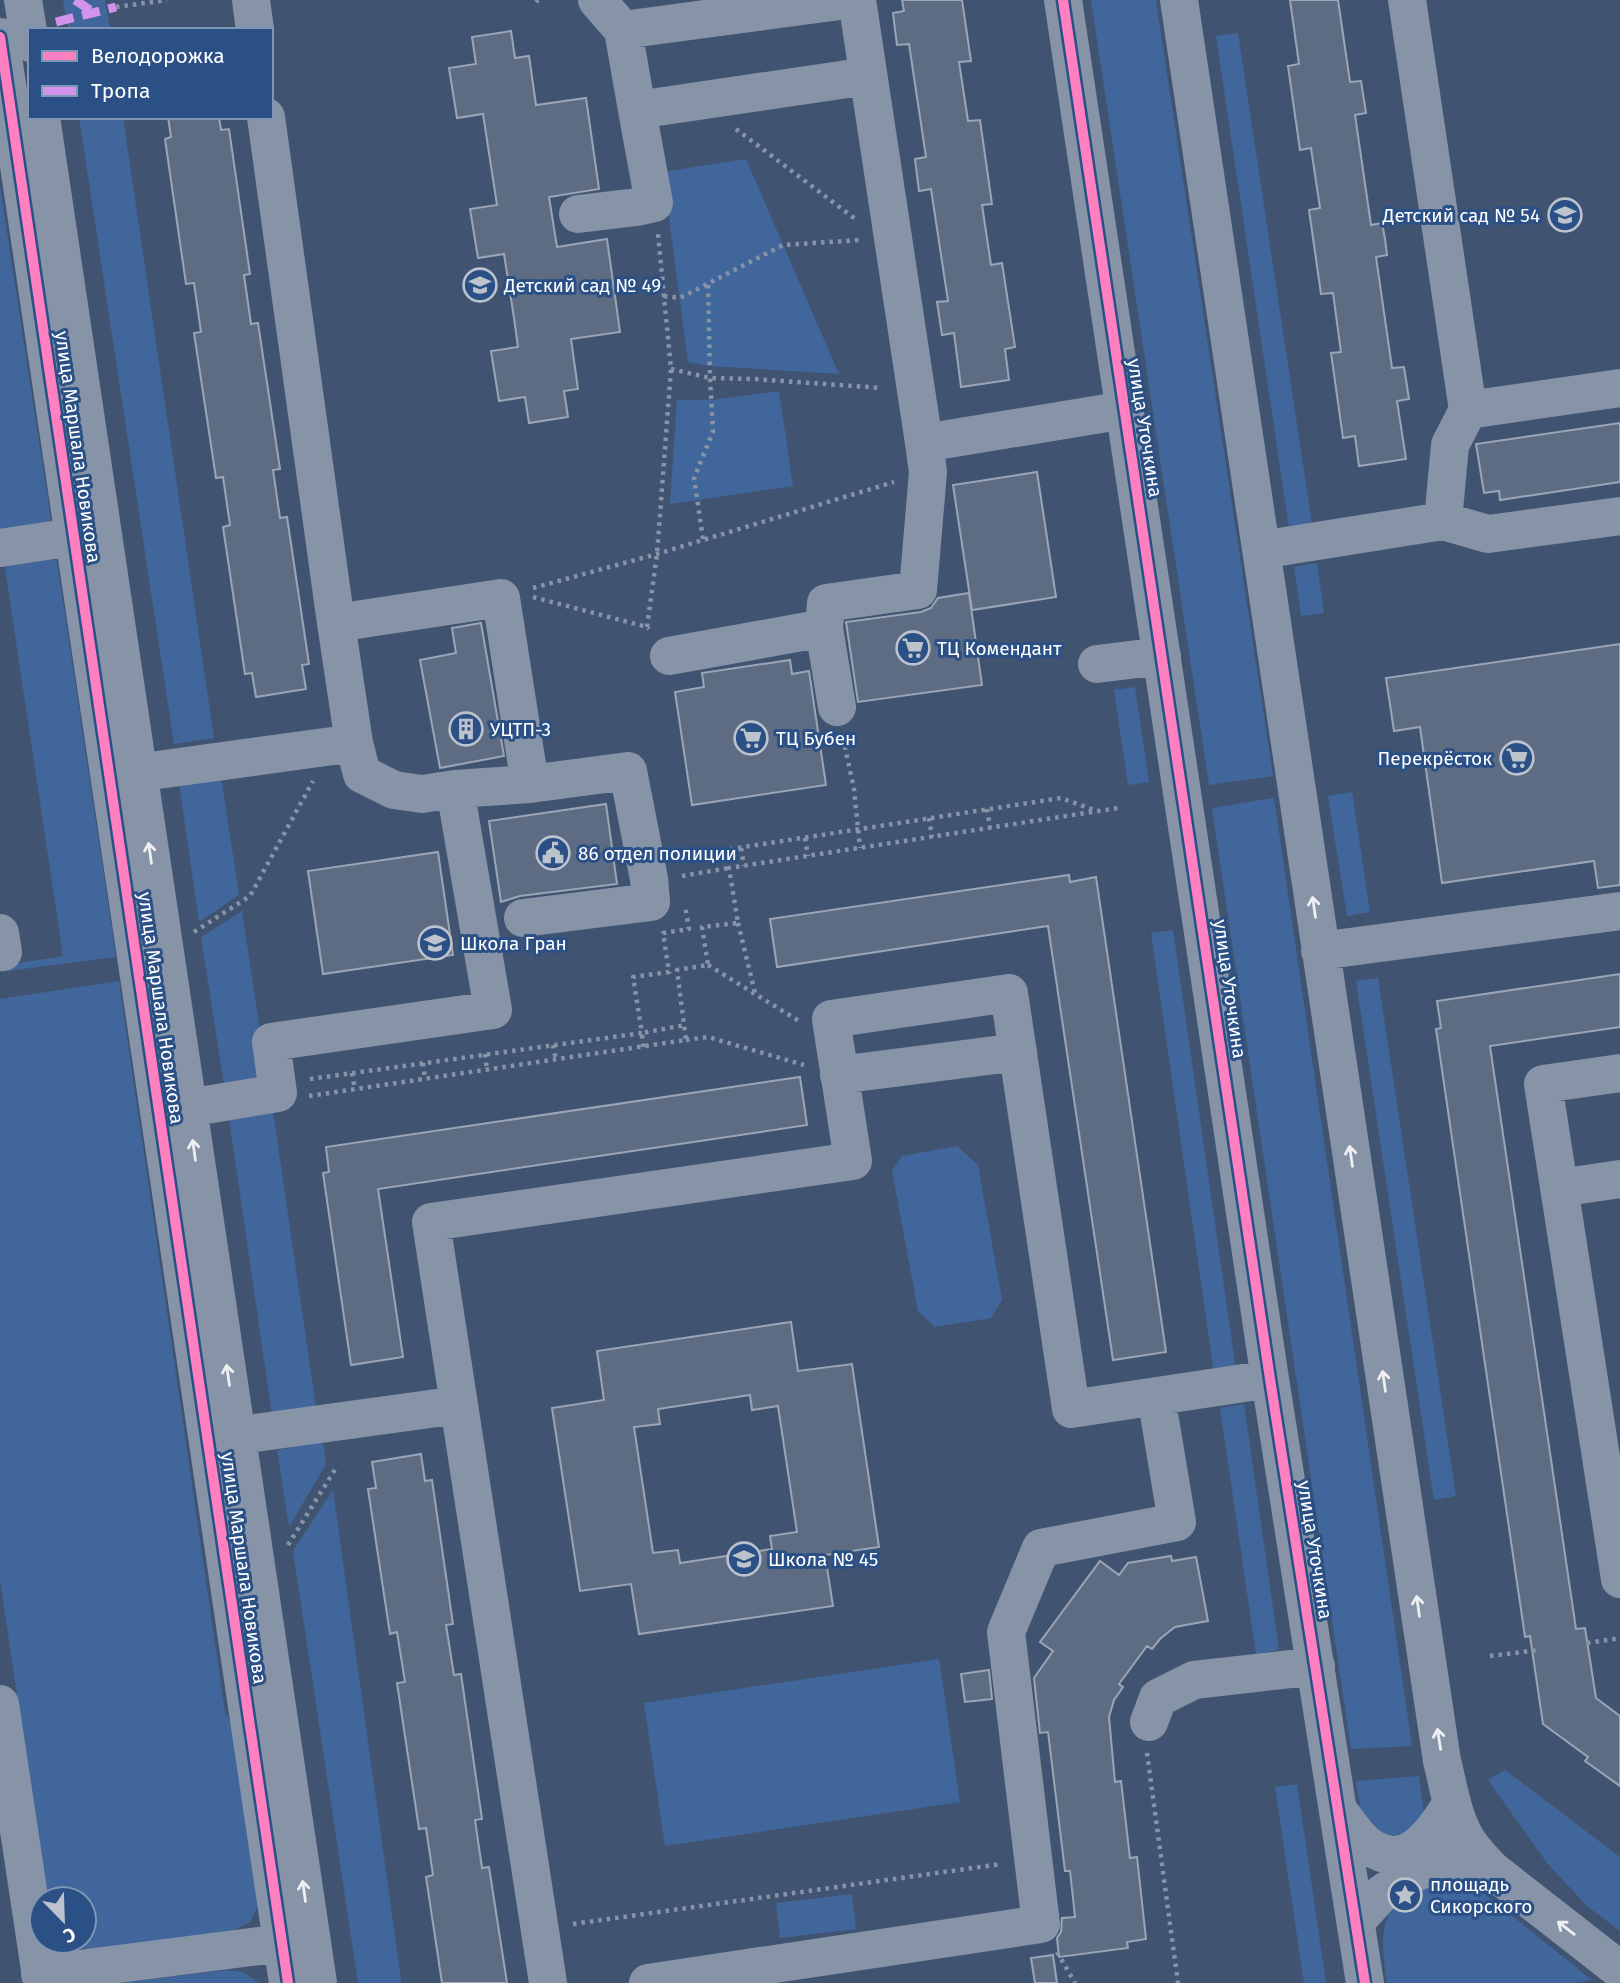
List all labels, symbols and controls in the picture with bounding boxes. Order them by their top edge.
legend [28,28,273,119]
text: Велодорожка [91,43,225,69]
text: Тропа [91,78,150,104]
school or university icon: Детский сад № 54 [1546,196,1584,234]
place label: Детский сад № 54 [1382,204,1540,227]
school or university icon: Детский сад № 49 [461,266,499,304]
place label: Детский сад № 49 [503,274,661,297]
street label: улица Маршала Новикова [50,330,106,564]
street label: улица Уточкина [1123,357,1167,499]
supermarket icon: ТЦ Комендант [894,629,932,667]
place label: ТЦ Комендант [937,637,1062,660]
building icon: УЦТП-3 [447,710,485,748]
place label: УЦТП-3 [490,718,551,741]
supermarket icon: ТЦ Бубен [732,719,770,757]
place label: ТЦ Бубен [776,727,856,750]
supermarket icon: Перекрёсток [1498,739,1536,777]
place label: Перекрёсток [1378,747,1492,770]
public building icon: 86 отдел полиции [534,834,572,872]
one-way arrow [143,842,156,865]
place label: 86 отдел полиции [578,842,737,865]
street label: улица Маршала Новикова [133,891,189,1125]
one-way arrow [1307,896,1320,918]
street label: улица Уточкина [1209,918,1251,1060]
school or university icon: Школа Гран [416,924,454,962]
place label: Школа Гран [460,932,567,955]
one-way arrow [187,1140,200,1162]
one-way arrow [1344,1145,1357,1168]
one-way arrow [221,1365,234,1387]
one-way arrow [1377,1370,1390,1393]
street label: улица Маршала Новикова [216,1451,272,1685]
street label: улица Уточкина [1293,1479,1337,1621]
school or university icon: Школа № 45 [725,1540,763,1578]
place label: Школа № 45 [768,1548,878,1571]
one-way arrow [1411,1595,1424,1618]
one-way arrow [1432,1728,1445,1750]
place label: площадь Сикорского [1430,1873,1532,1918]
place icon: площадь Сикорского [1386,1876,1424,1914]
one-way arrow [298,1880,311,1903]
north arrow [28,1885,98,1955]
one-way arrow [1557,1920,1576,1935]
text: С [60,1922,79,1948]

